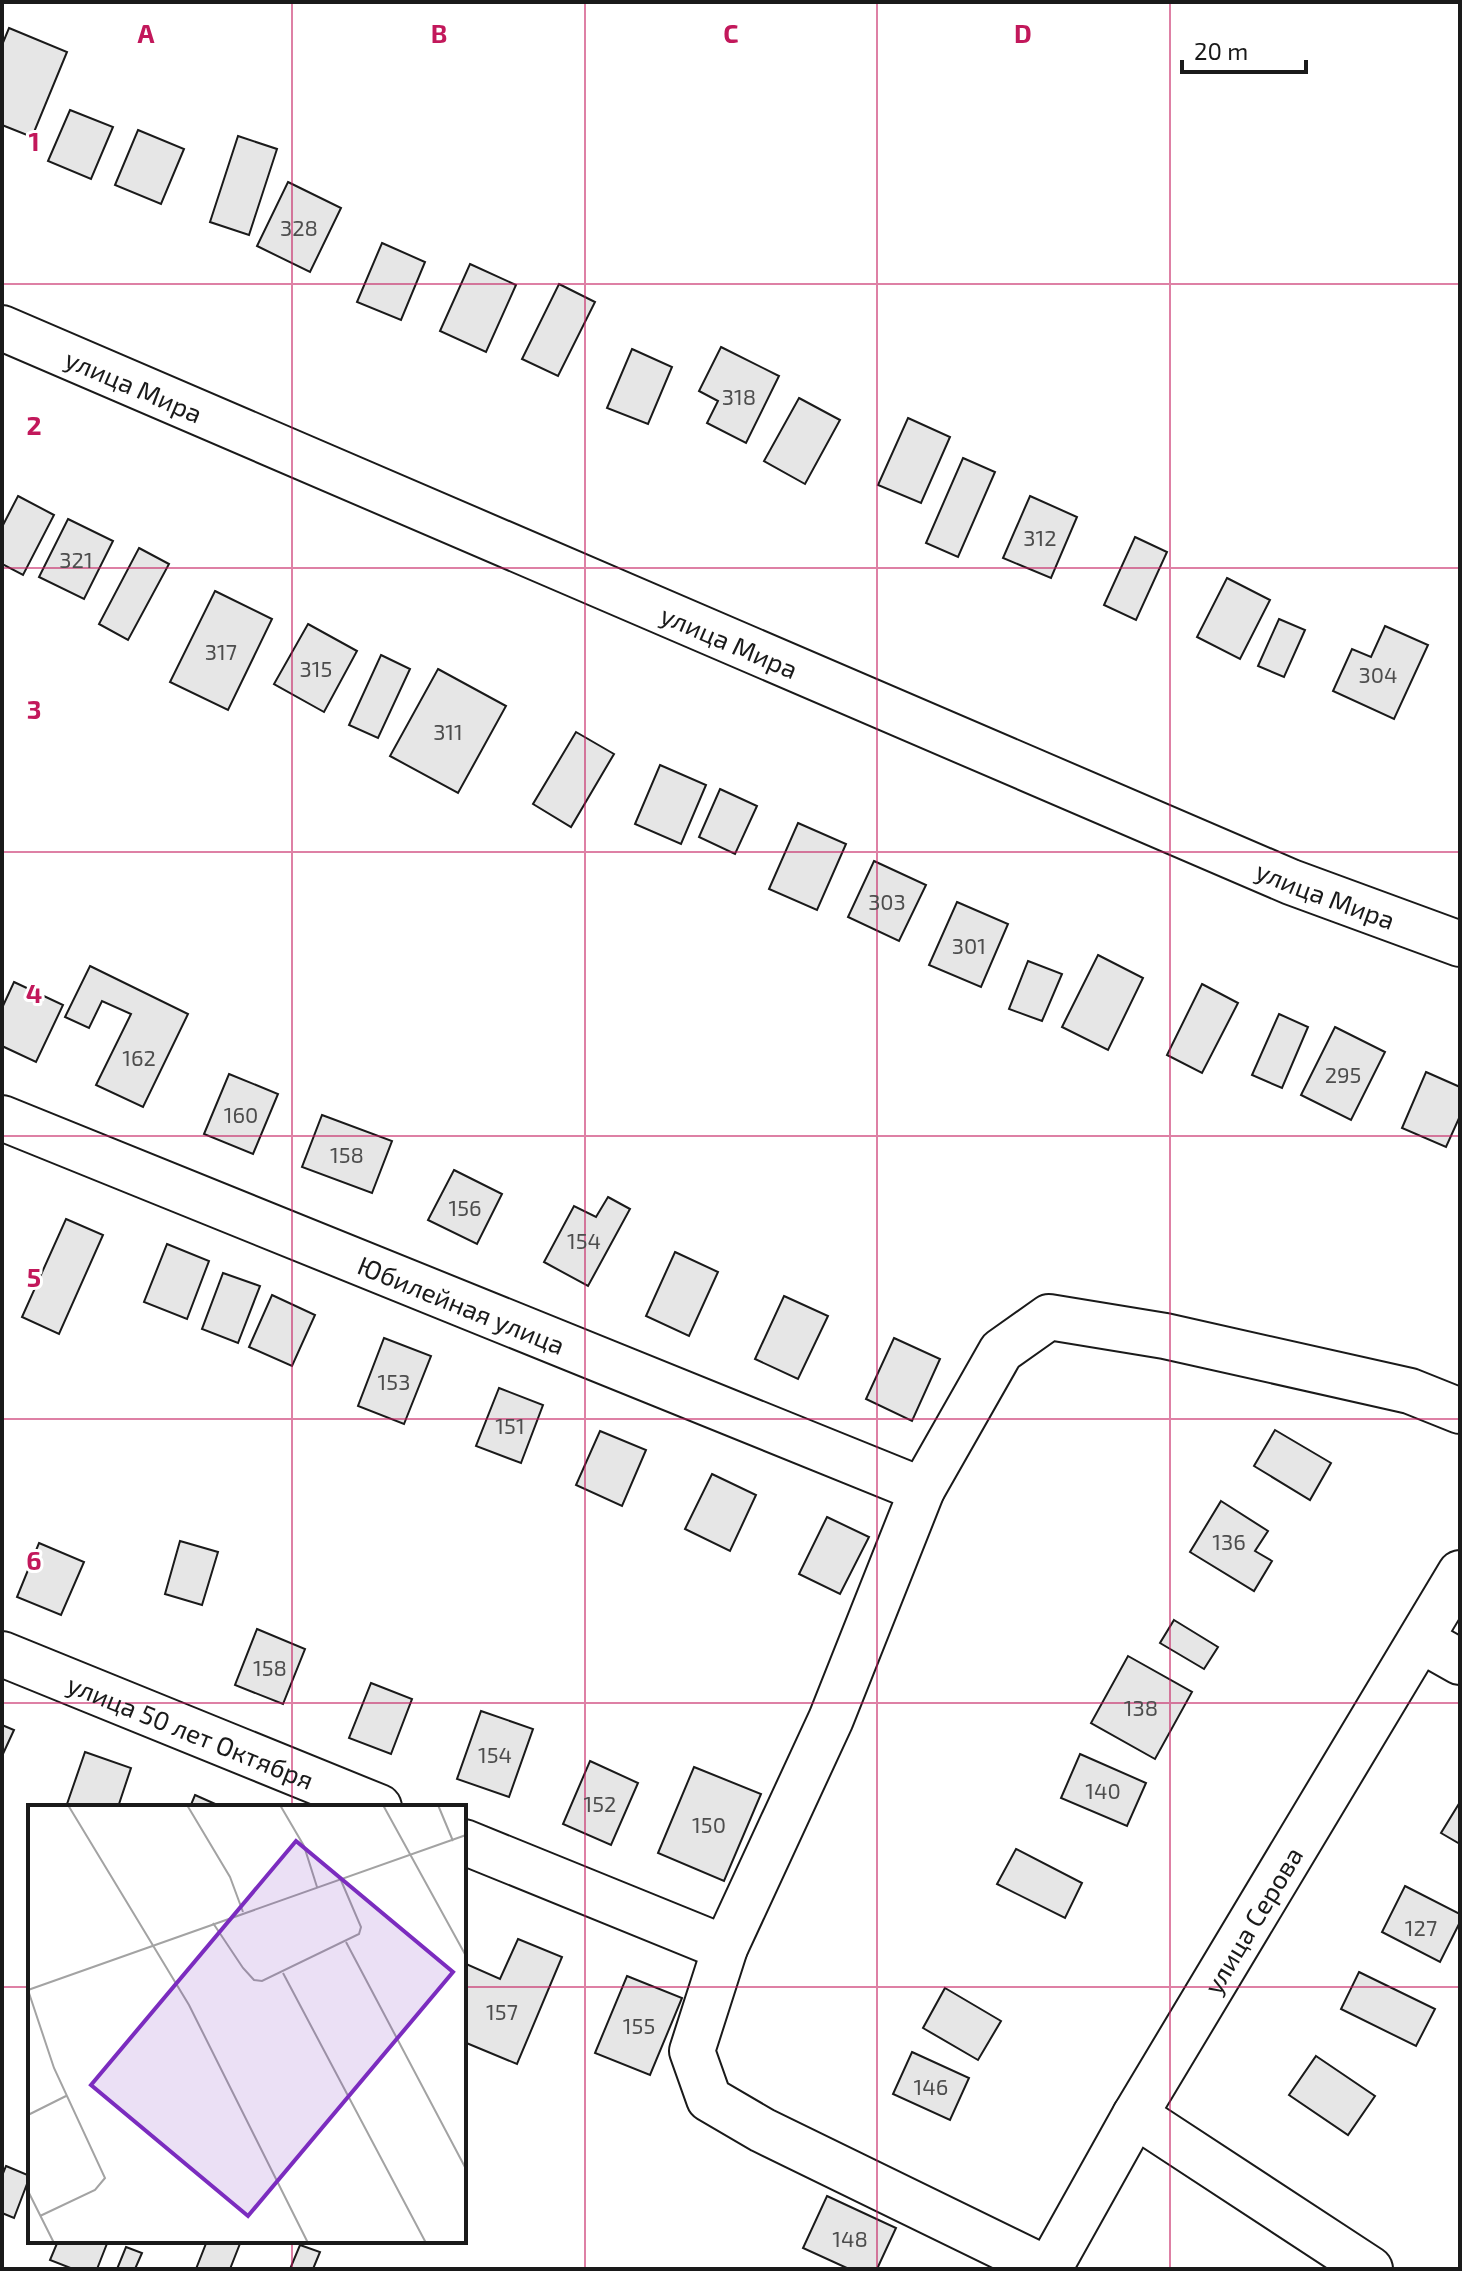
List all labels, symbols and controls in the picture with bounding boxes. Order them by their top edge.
text: A [138,17,155,48]
text: B [431,17,447,48]
text: C [723,17,739,48]
text: D [1014,17,1032,48]
scale bar [1182,24,1306,74]
text: 20 m [1194,36,1248,65]
text: 1 [28,125,40,156]
house number: 328 [280,214,318,240]
street label: улица Мира [61,342,208,428]
house number: 318 [722,383,756,409]
text: 2 [26,409,42,440]
house number: 312 [1023,524,1057,550]
house number: 321 [59,546,93,572]
street label: улица Мира [656,598,803,684]
house number: 317 [205,638,237,664]
house number: 315 [300,655,332,681]
house number: 304 [1358,661,1398,687]
text: 3 [27,693,41,724]
house number: 311 [433,718,463,744]
street label: улица Мира [1251,854,1400,934]
house number: 303 [868,888,906,914]
house number: 301 [952,932,986,958]
text: 4 [26,977,42,1008]
house number: 162 [122,1044,156,1070]
house number: 295 [1325,1061,1361,1087]
house number: 160 [224,1101,258,1127]
house number: 158 [330,1141,364,1167]
house number: 156 [448,1194,482,1220]
house number: 154 [567,1227,601,1253]
street label: Юбилейная улица [354,1248,570,1360]
text: 5 [27,1261,41,1292]
house number: 153 [378,1368,410,1394]
house number: 151 [495,1412,525,1438]
house number: 136 [1212,1528,1246,1554]
text: 6 [26,1544,42,1575]
house number: 158 [253,1654,287,1680]
street label: улица 50 лет Октября [63,1667,319,1795]
house number: 138 [1124,1694,1158,1720]
house number: 154 [478,1741,512,1767]
house number: 140 [1085,1777,1121,1803]
house number: 152 [584,1790,616,1816]
inset map [28,1805,466,2243]
house number: 150 [692,1811,726,1837]
street label: улица Серова [1196,1841,1308,1999]
house number: 127 [1405,1914,1437,1940]
house number: 157 [486,1998,518,2024]
house number: 155 [623,2012,655,2038]
house number: 146 [914,2073,948,2099]
house number: 148 [832,2225,868,2251]

